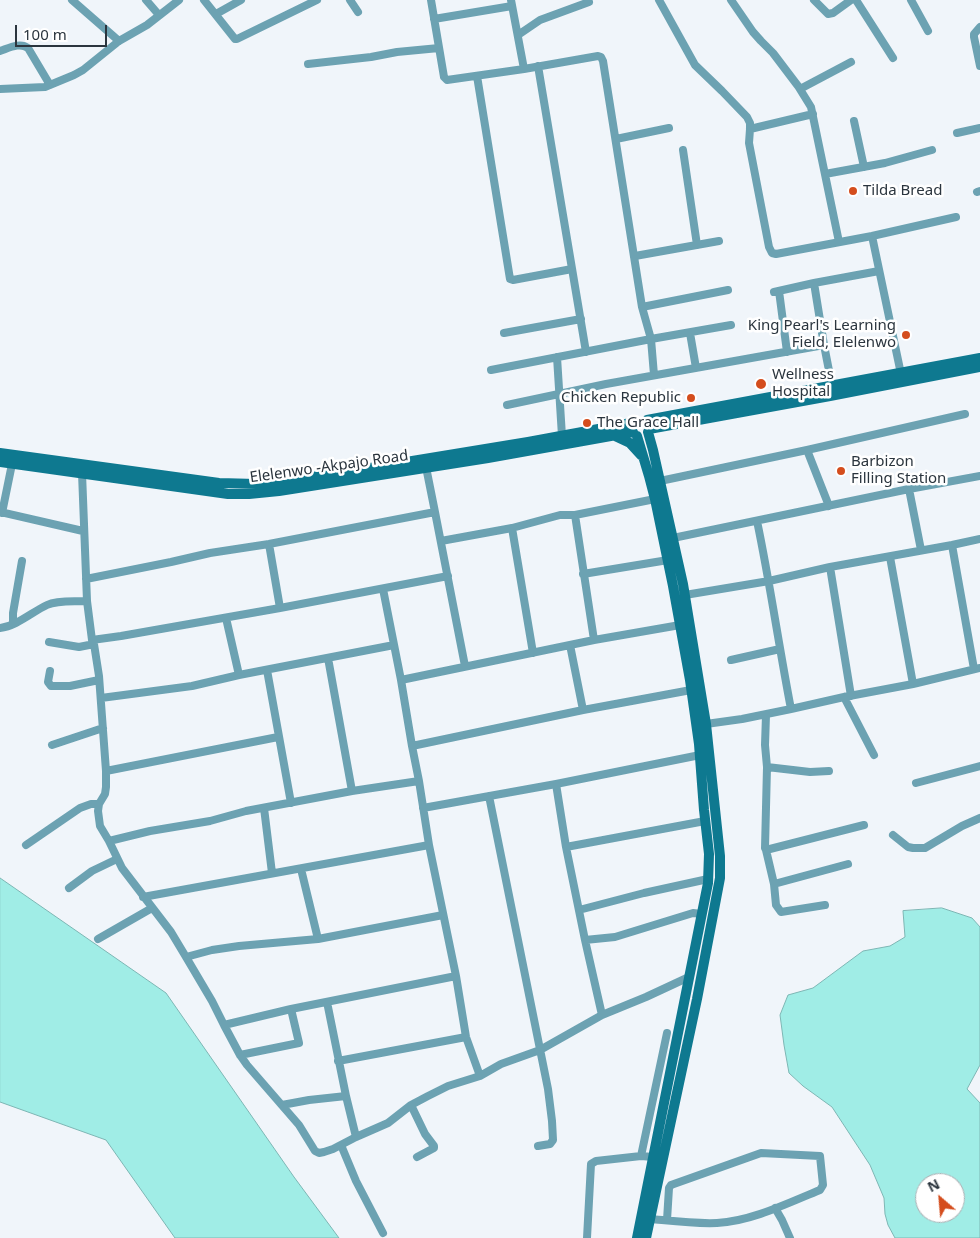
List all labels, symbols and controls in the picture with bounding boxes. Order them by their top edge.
scale bar [18,15,110,47]
text: 100 m [23,24,67,44]
place label: Tilda Bread [863,182,942,200]
marker: Tilda Bread [847,185,859,197]
place label: King Pearl's Learning Field, Elelenwo [748,317,896,352]
marker: King Pearl's Learning Field, Elelenwo [900,329,912,341]
place label: Wellness Hospital [772,366,834,401]
marker: Wellness Hospital [754,377,768,391]
place label: Chicken Republic [561,389,681,407]
marker: Chicken Republic [685,392,697,404]
place label: The Grace Hall [597,414,699,432]
marker: The Grace Hall [581,417,593,429]
street label: Elelenwo -Akpajo Road [249,447,409,487]
place label: Barbizon Filling Station [851,453,946,488]
marker: Barbizon Filling Station [835,465,847,477]
north arrow [915,1173,965,1223]
text: N [924,1174,943,1196]

